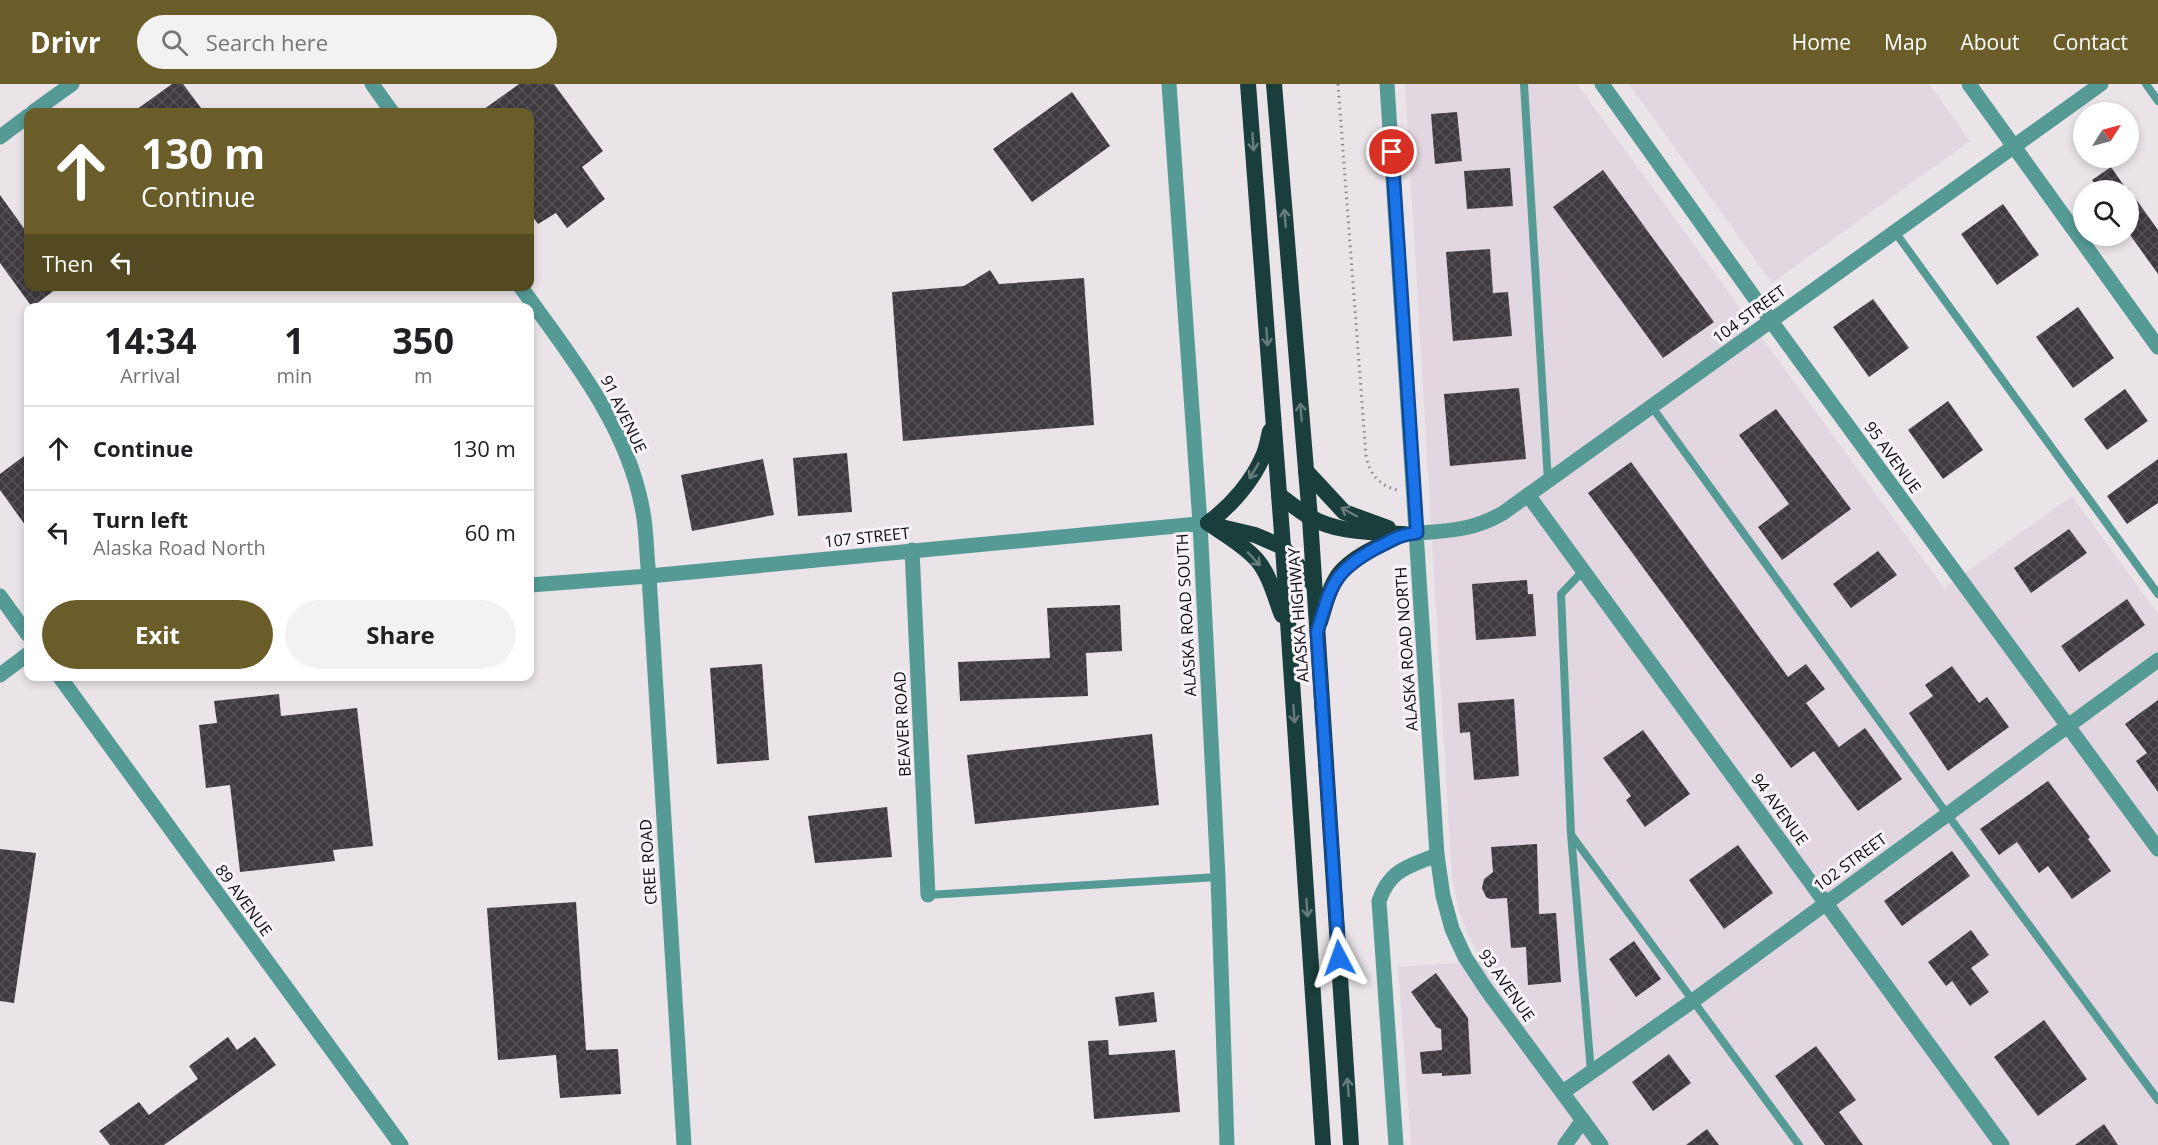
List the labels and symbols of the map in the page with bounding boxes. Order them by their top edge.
north arrow [2073,102,2139,168]
pin [1366,126,1417,177]
one-way arrow [1247,132,1258,152]
one-way arrow [1279,209,1290,229]
street label: 104 STREET [1708,280,1790,348]
one-way arrow [1262,326,1273,346]
street label: 91 AVENUE [596,372,652,456]
one-way arrow [1295,403,1306,423]
street label: 95 AVENUE [1860,417,1926,497]
one-way arrow [1247,462,1259,479]
one-way arrow [1341,506,1358,518]
street label: 107 STREET [823,522,911,552]
street label: ALASKA ROAD SOUTH [1171,533,1201,697]
street label: ALASKA HIGHWAY [1282,547,1314,683]
one-way arrow [1247,552,1261,567]
street label: ALASKA ROAD NORTH [1389,566,1423,732]
street label: BEAVER ROAD [888,671,916,777]
one-way arrow [1289,703,1300,723]
street label: 94 AVENUE [1747,769,1813,849]
street label: CREE ROAD [634,818,662,906]
street label: 102 STREET [1809,828,1891,896]
street label: 89 AVENUE [211,860,277,940]
one-way arrow [1302,898,1313,918]
position arrow [1307,926,1371,990]
street label: 93 AVENUE [1474,944,1540,1026]
one-way arrow [1342,1077,1353,1097]

